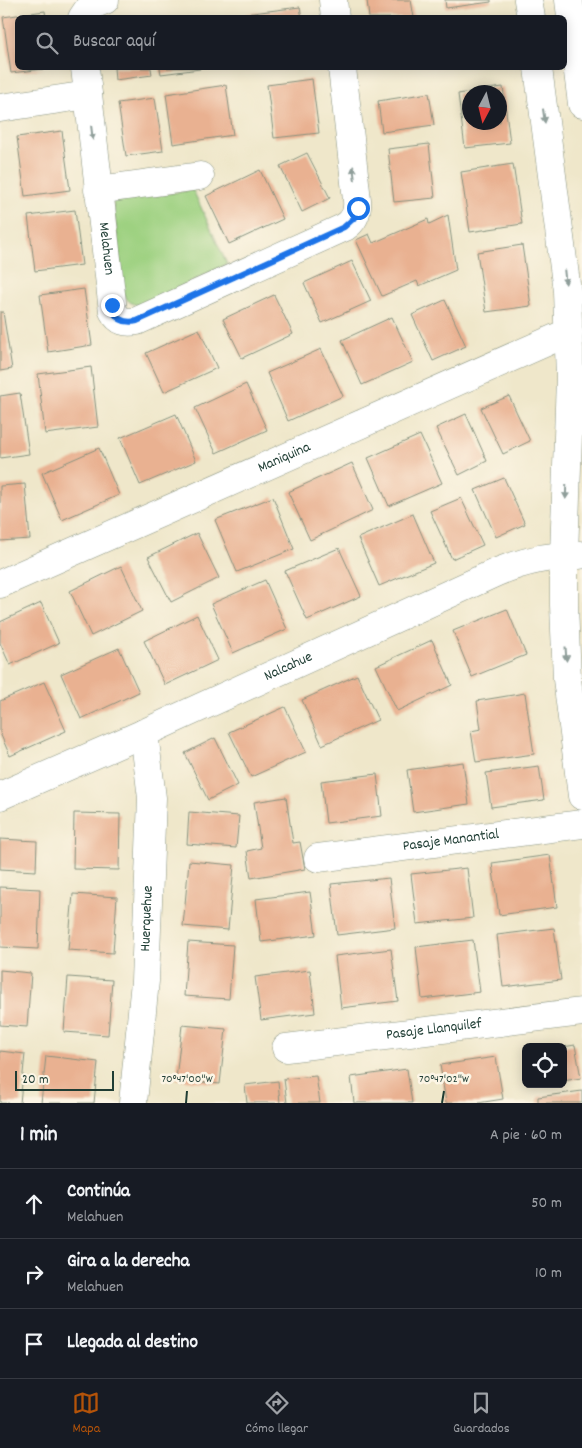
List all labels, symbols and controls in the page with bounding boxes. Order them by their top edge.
search box [15,15,567,70]
icon: search [33,29,61,57]
text: Buscar aquí [73,29,155,56]
north arrow [462,85,507,130]
one-way arrow [540,108,548,124]
one-way arrow [88,126,96,142]
one-way arrow [350,165,358,181]
route start [347,197,370,220]
street label: Melahuen [92,221,120,276]
one-way arrow [561,269,569,285]
route end [101,294,124,317]
street label: Maniquina [255,436,315,479]
one-way arrow [562,484,570,500]
street label: Nalcahue [261,646,317,688]
one-way arrow [562,646,570,662]
street label: Pasaje Manantial [401,824,501,858]
street label: Huerquehue [135,885,160,952]
street label: Pasaje Llanquilef [385,1013,484,1047]
map controls [522,1043,567,1088]
button: locate [522,1043,567,1088]
scale bar [15,1068,114,1091]
text: 20 m [22,1070,49,1090]
text: 70°47'00"W [161,1071,213,1088]
text: 70°47'02"W [419,1071,469,1088]
text: 1 min [20,1121,57,1151]
text: A pie · 60 m [490,1124,562,1147]
text: Continúa [67,1179,130,1206]
icon: ahead [20,1190,48,1218]
text: 50 m [531,1192,562,1215]
text: Melahuen [67,1206,123,1229]
text: Gira a la derecha [67,1249,189,1276]
icon: right [20,1260,48,1288]
text: 10 m [535,1262,562,1285]
text: Melahuen [67,1276,123,1299]
icon: arrive [20,1330,48,1358]
text: Llegada al destino [67,1330,198,1357]
tab: Mapa [72,1389,100,1439]
tab: Cómo llegar [245,1389,308,1439]
tab: Guardados [453,1389,510,1439]

